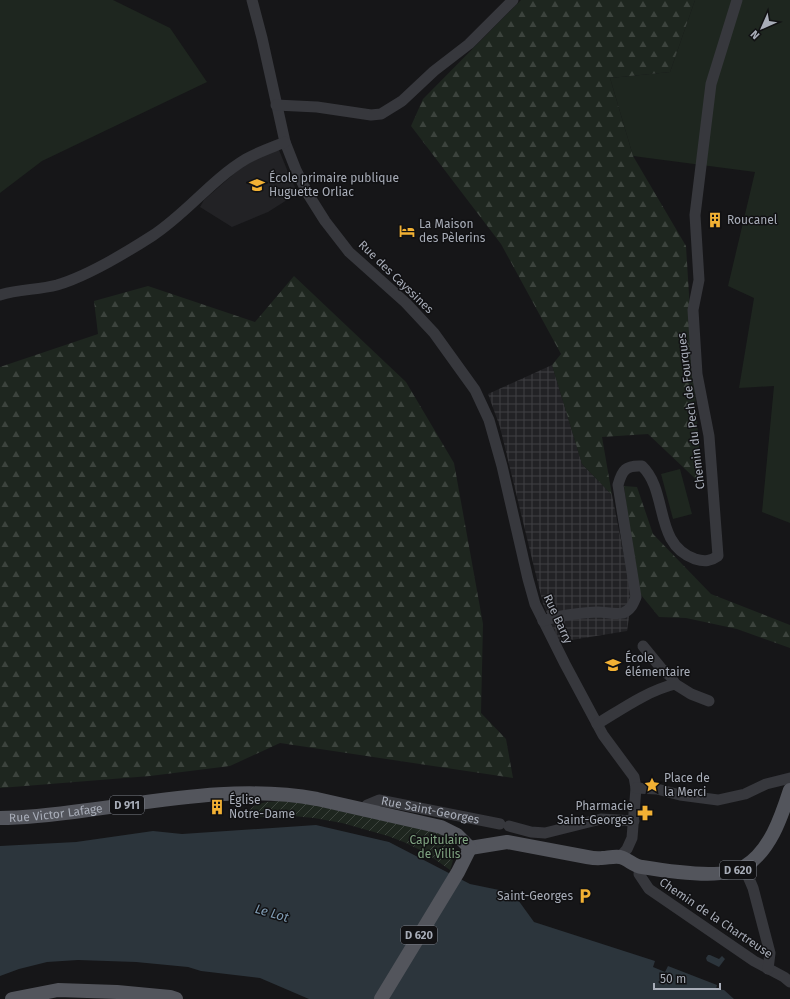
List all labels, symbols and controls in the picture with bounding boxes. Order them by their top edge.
north arrow [742,8,782,48]
text: N [748,28,762,42]
place label: École primaire publique Huguette Orliac [269,170,399,199]
school or university icon: École primaire publique Huguette Orliac [248,176,266,194]
building icon: Roucanel [706,211,724,229]
place label: Roucanel [727,213,778,227]
place label: La Maison des Pèlerins [419,217,486,245]
hotel icon: La Maison des Pèlerins [398,222,416,240]
street label: Rue des Cayssines [356,238,437,317]
street label: Chemin du Pech de Fourques [674,332,708,490]
street label: Rue Barry [540,592,576,646]
place label: École élémentaire [625,650,690,679]
school or university icon: École élémentaire [604,656,622,674]
place label: Place de la Merci [664,771,710,799]
place icon: Place de la Merci [643,776,661,794]
place label: Église Notre-Dame [229,792,295,821]
street label: Rue Saint-Georges [380,794,481,827]
road number: D 911 [110,796,144,814]
building icon: Église Notre-Dame [208,798,226,816]
place label: Pharmacie Saint-Georges [557,799,633,827]
street label: Rue Victor Lafage [9,801,103,825]
pharmacy icon: Pharmacie Saint-Georges [636,804,654,822]
park label: Capitulaire de Villis [409,833,469,861]
road number: D 620 [720,861,756,879]
street label: Chemin de la Chartreuse [657,875,775,961]
parking icon: Saint-Georges [576,887,594,905]
place label: Saint-Georges [497,889,573,903]
water label: Le Lot [253,901,291,925]
road number: D 620 [401,926,437,944]
scale bar [654,965,720,991]
text: 50 m [660,972,686,986]

